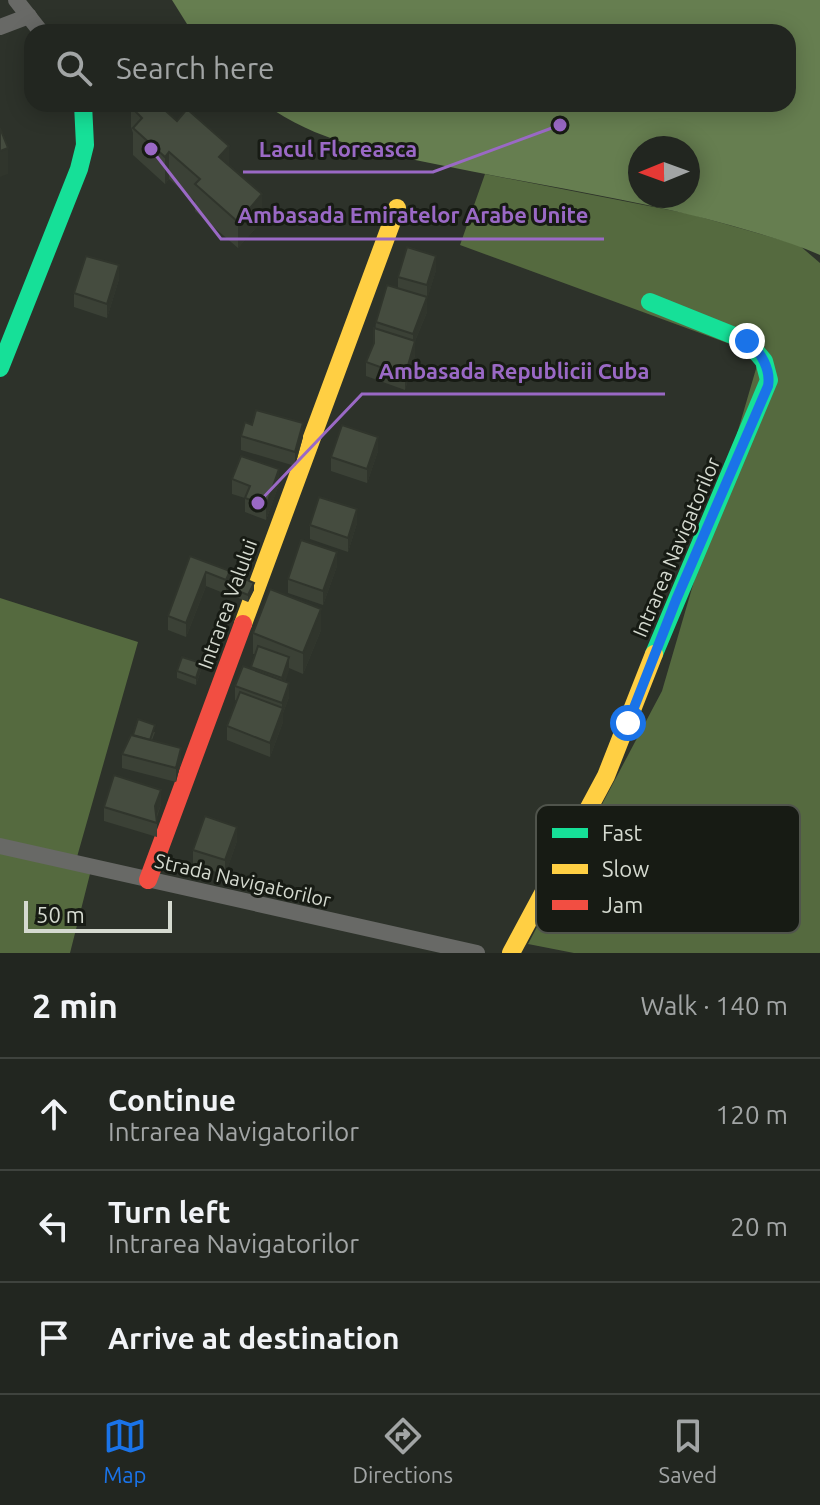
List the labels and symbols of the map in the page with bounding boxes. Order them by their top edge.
callout: Lacul Floreasca [243,126,433,172]
text: Lacul Floreasca [259,136,417,161]
north arrow [628,136,700,208]
callout: Ambasada Emiratelor Arabe Unite [221,193,604,239]
text: Ambasada Emiratelor Arabe Unite [238,202,588,227]
route end [729,323,765,359]
callout: Ambasada Republicii Cuba [362,348,665,394]
text: Ambasada Republicii Cuba [379,358,649,383]
street label: Intrarea Navigatorilor [628,453,724,640]
street label: Intrarea Valului [193,536,261,672]
route start [610,705,646,741]
legend [536,805,800,933]
text: Fast [602,820,643,845]
street label: Strada Navigatorilor [153,849,334,912]
text: Slow [602,856,649,881]
text: Jam [602,892,643,917]
scale bar [24,897,172,933]

